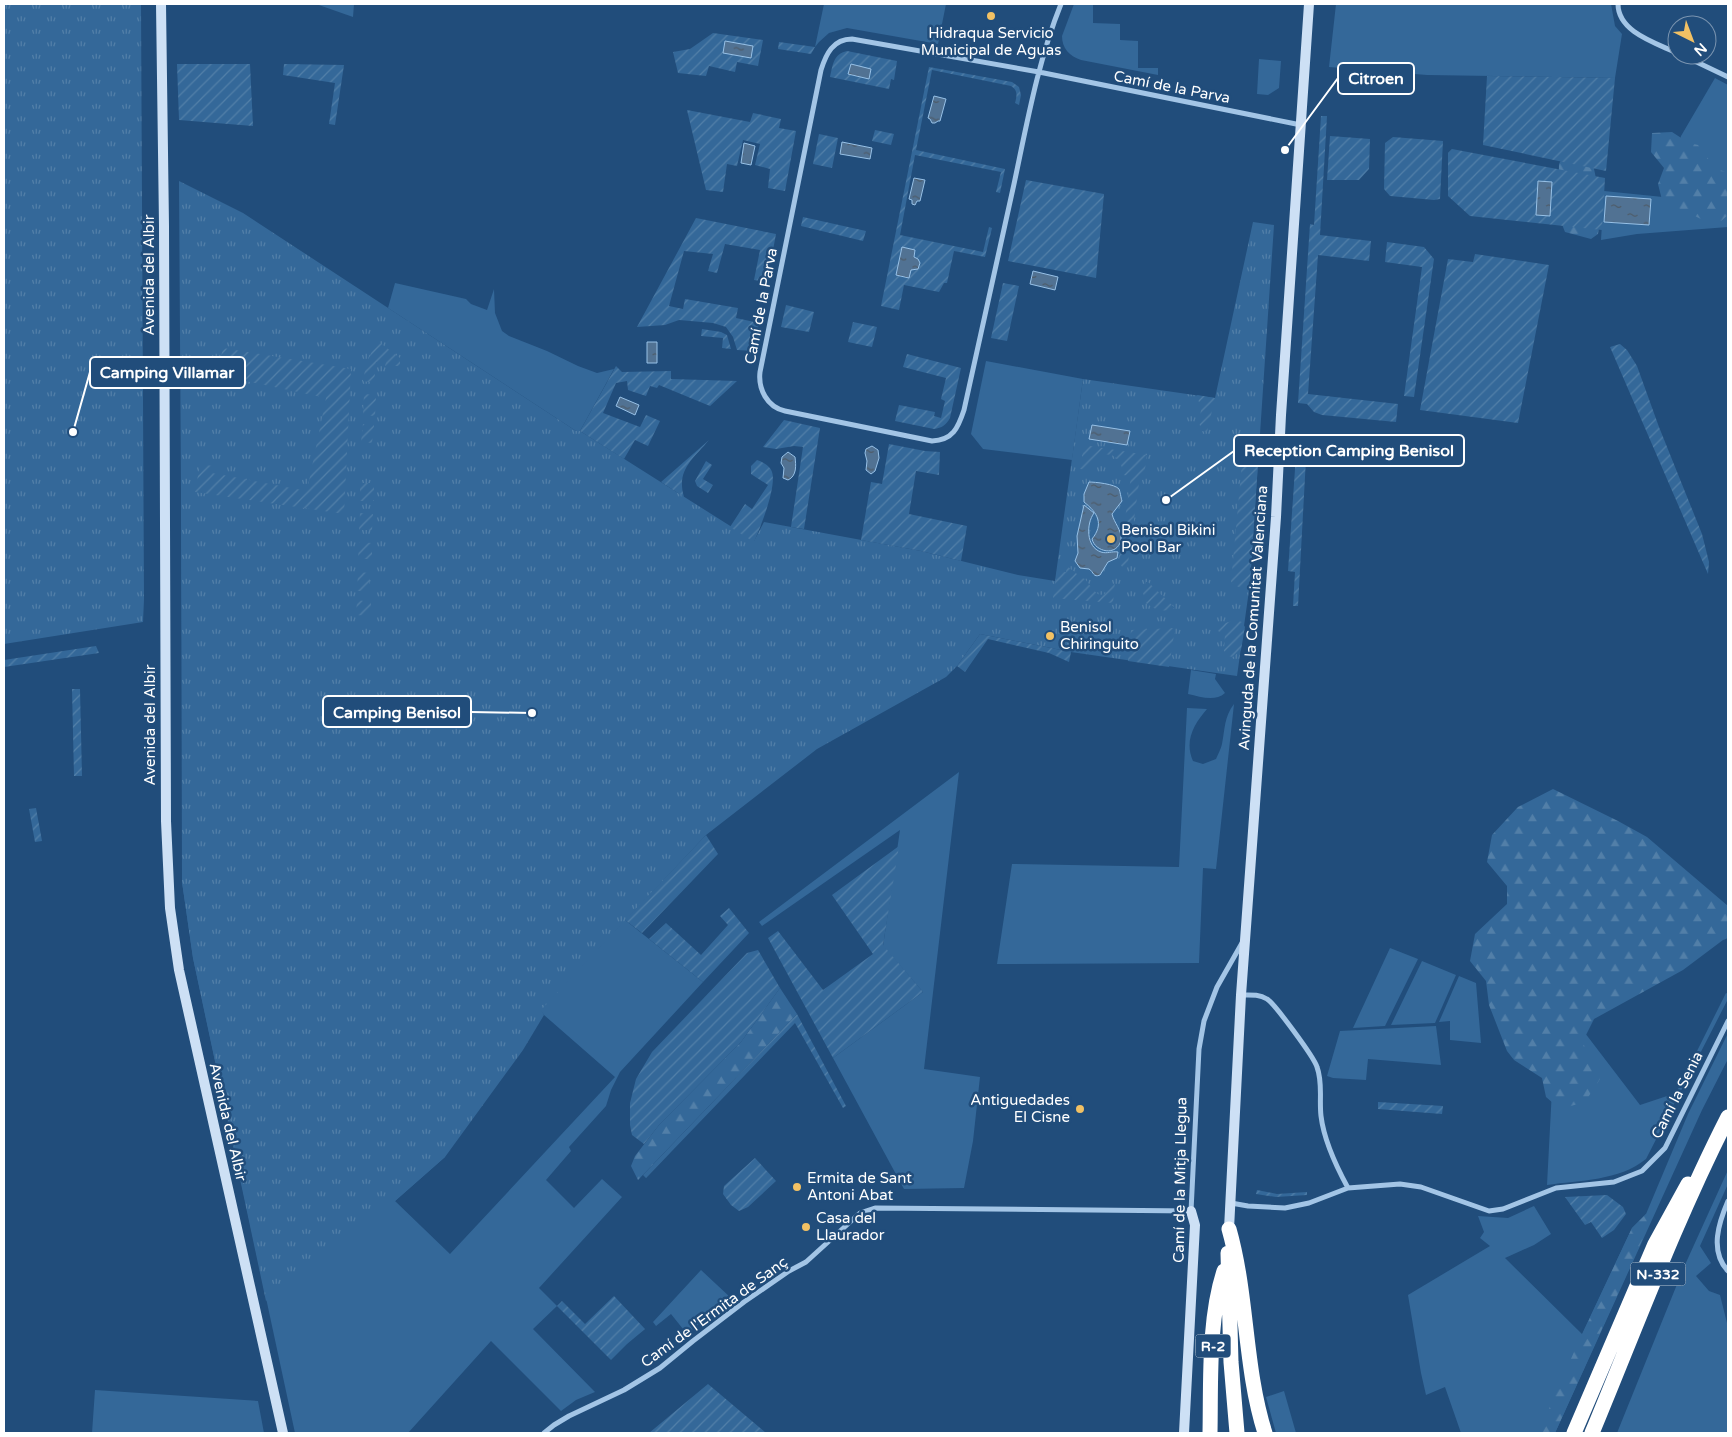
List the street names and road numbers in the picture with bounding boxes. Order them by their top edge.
street label: Camí de la Parva [1112,67,1232,107]
street label: Avenida del Albir [140,214,158,336]
street label: Camí de la Parva [741,246,781,366]
street label: Avinguda de la Comunitat Valenciana [1235,485,1271,751]
street label: Avenida del Albir [141,664,159,786]
street label: Camí la Senia [1647,1048,1707,1142]
street label: Avenida del Albir [206,1061,250,1183]
street label: Camí de la Mitja Llegua [1170,1097,1190,1263]
street label: Camí de l'Ermita de Sanç [637,1253,791,1371]
road number: N-332 [1630,1262,1686,1286]
road number: R-2 [1196,1334,1230,1358]

